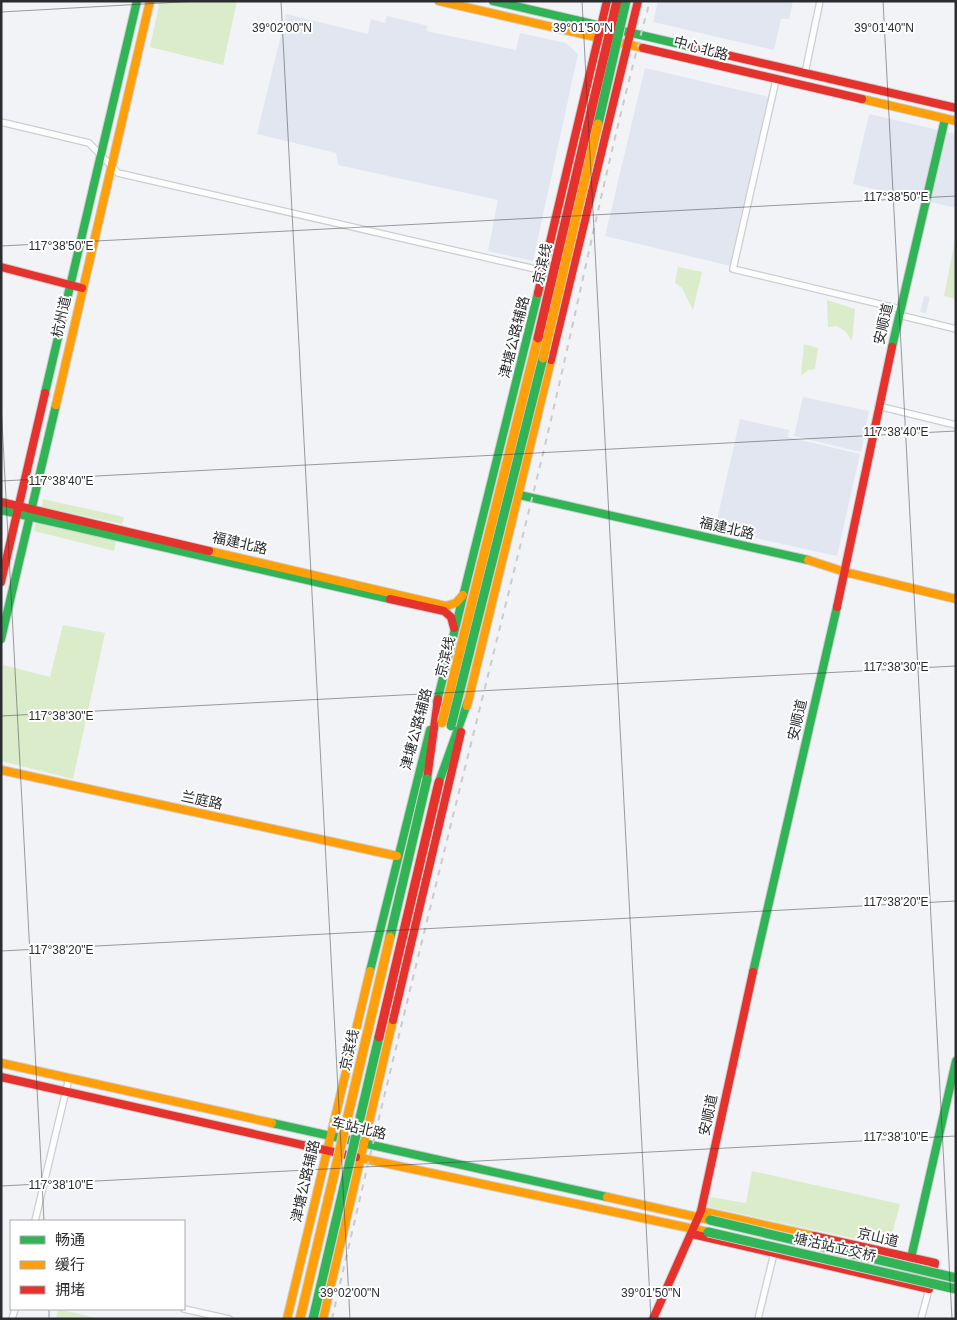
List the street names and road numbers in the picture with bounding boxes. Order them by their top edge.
street label: 中心北路 [672,33,730,63]
street label: 京滨线 [529,242,555,286]
street label: 津塘公路辅路 [496,294,532,380]
street label: 杭州道 [48,295,74,339]
street label: 安顺道 [870,302,896,346]
street label: 福建北路 [698,514,756,542]
street label: 福建北路 [211,529,269,557]
street label: 京滨线 [432,635,458,679]
street label: 津塘公路辅路 [397,686,435,772]
street label: 安顺道 [784,698,810,742]
street label: 兰庭路 [180,788,224,812]
street label: 京滨线 [336,1028,362,1072]
street label: 安顺道 [696,1093,720,1137]
street label: 车站北路 [330,1114,388,1142]
street label: 津塘公路辅路 [288,1138,322,1224]
street label: 京山道 [856,1224,900,1250]
street label: 塘沽站立交桥 [792,1230,878,1264]

